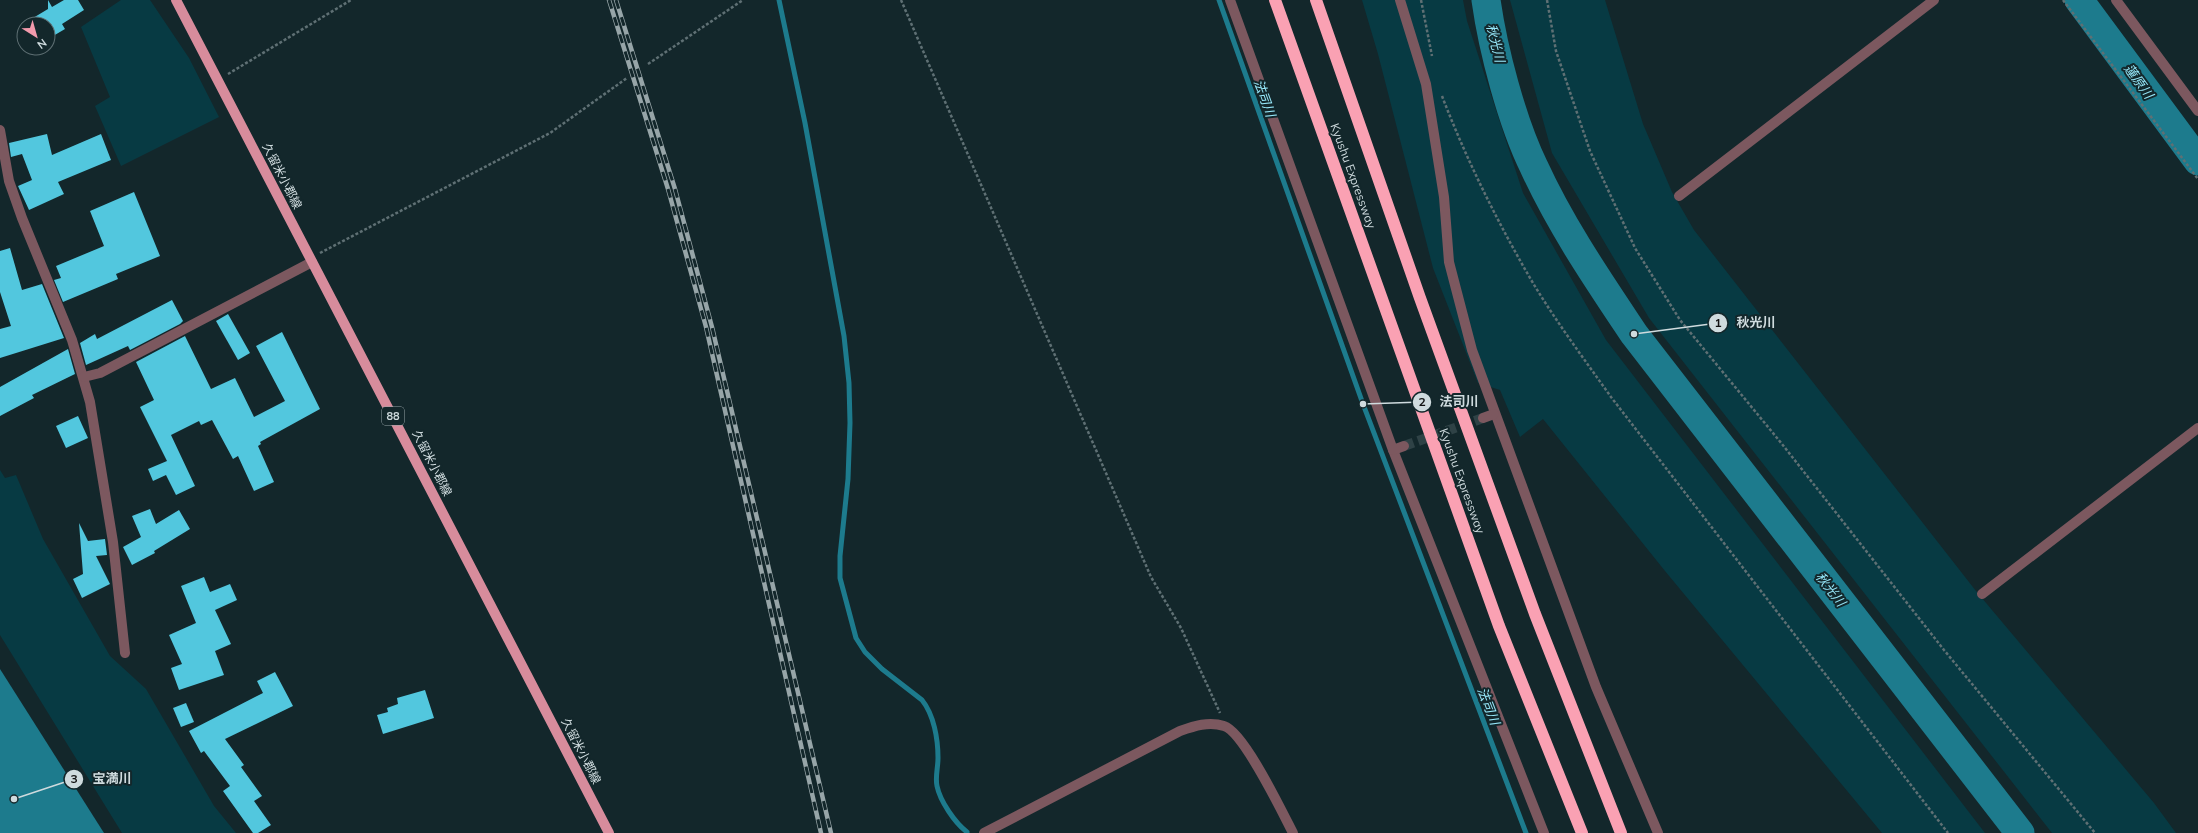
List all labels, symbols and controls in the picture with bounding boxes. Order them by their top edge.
north arrow [16,16,56,56]
water label: 秋光川 [1484,22,1509,66]
text: N [34,36,50,52]
water label: 蓮原川 [2121,61,2158,103]
water label: 法司川 [1251,77,1280,121]
street label: Kyushu Expressway [1327,121,1380,231]
street label: 久留米小郡線 [259,140,305,211]
callout: 秋光川 [1708,310,1783,335]
text: 秋光川 [1736,314,1776,330]
text: 1 [1714,315,1722,330]
callout: 法司川 [1412,389,1487,414]
text: 法司川 [1439,393,1479,409]
text: 2 [1418,394,1426,409]
road number: 88 [382,407,404,425]
street label: Kyushu Expressway [1436,426,1489,536]
street label: 久留米小郡線 [409,427,455,498]
water label: 秋光川 [1813,569,1851,611]
water label: 法司川 [1475,685,1504,729]
street label: 久留米小郡線 [558,715,604,786]
callout: 宝満川 [64,766,139,791]
text: 宝満川 [92,770,132,786]
text: 3 [70,771,78,786]

